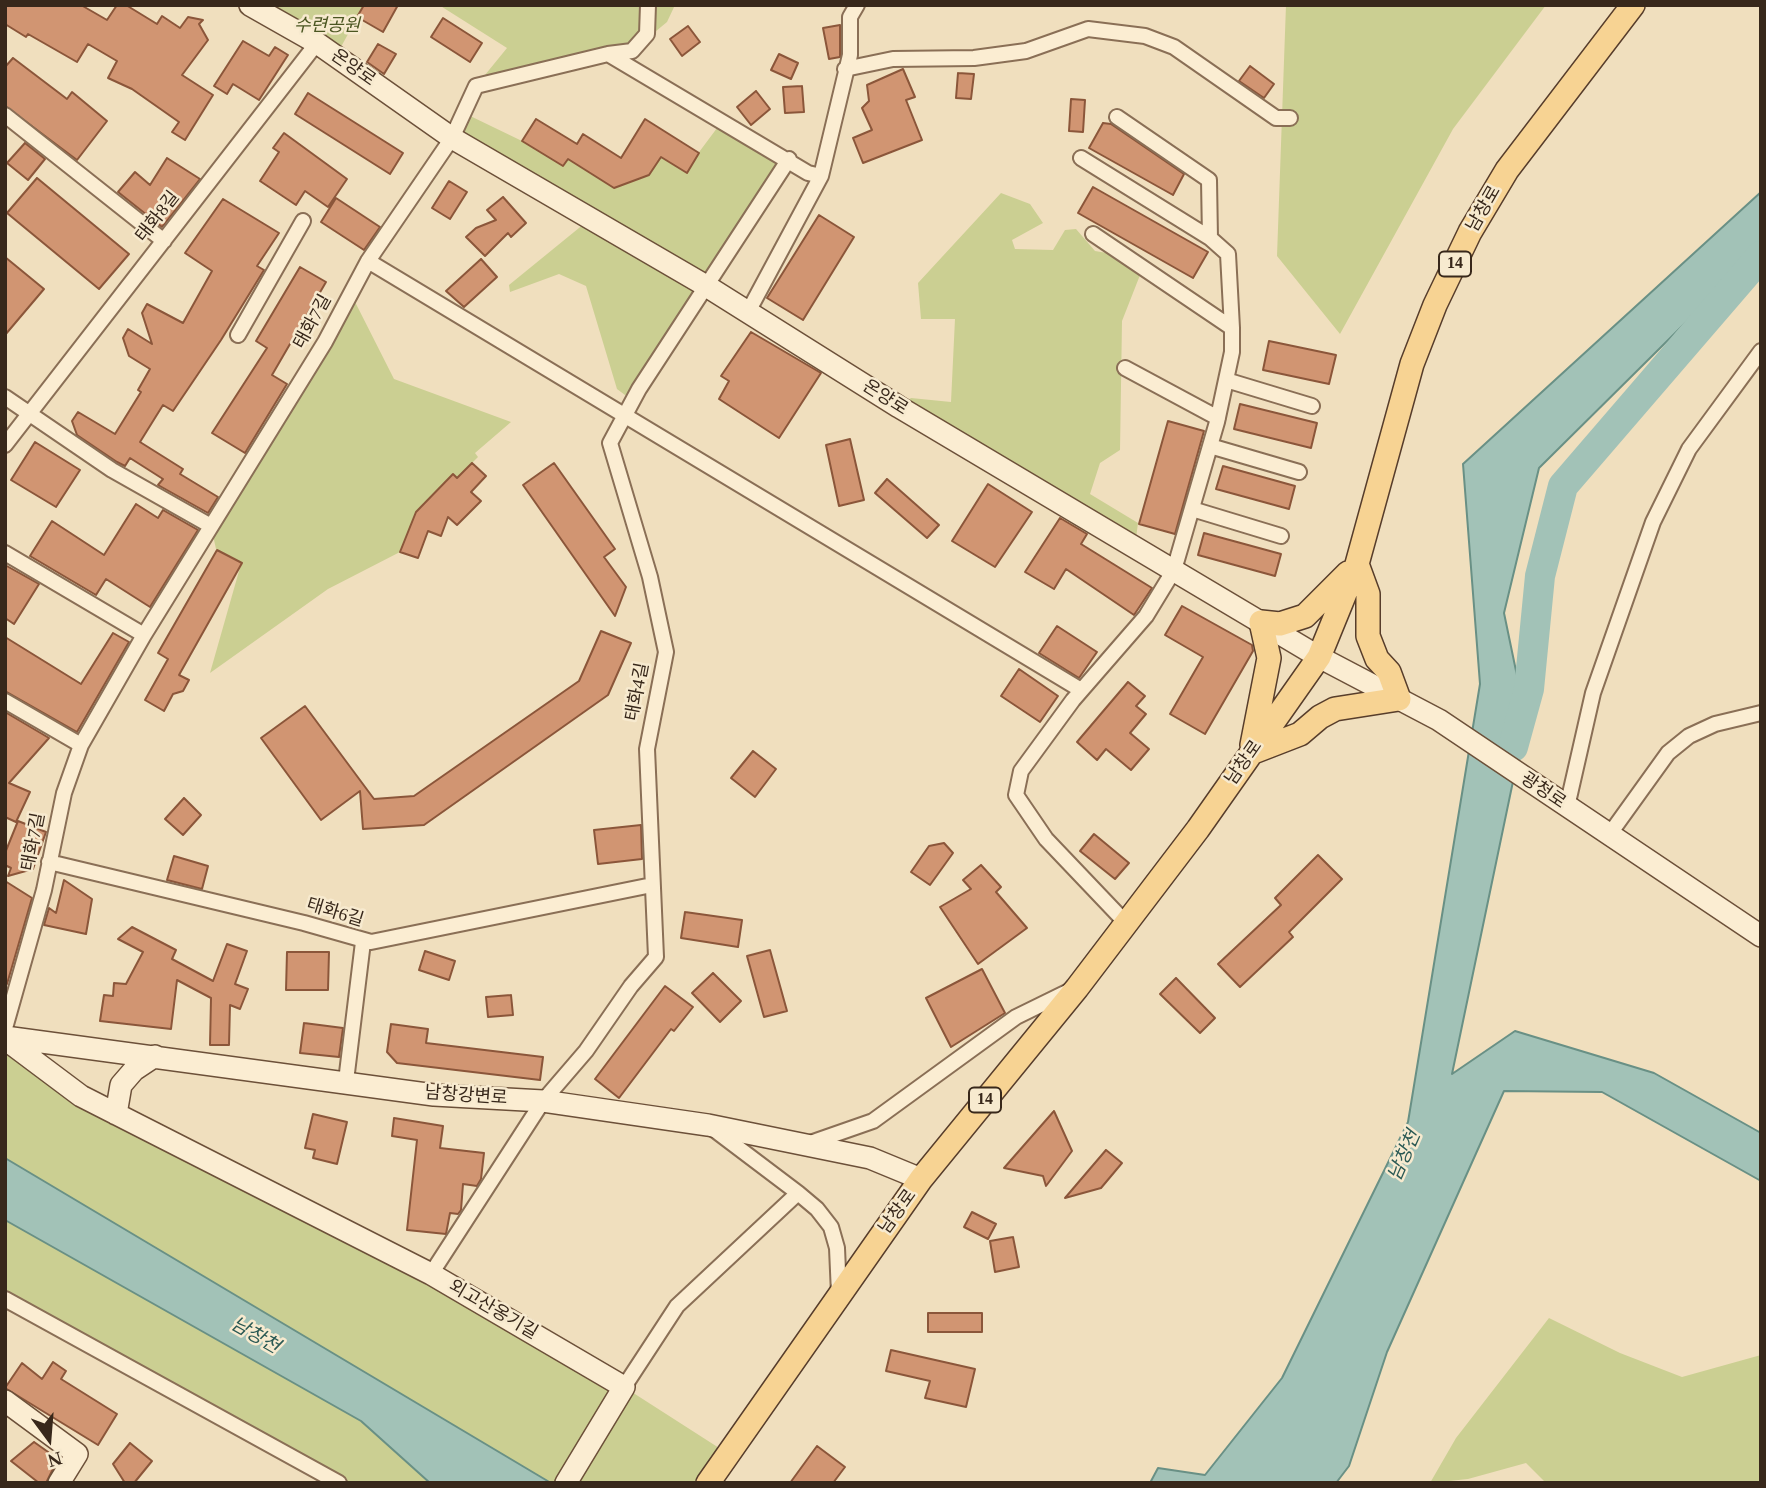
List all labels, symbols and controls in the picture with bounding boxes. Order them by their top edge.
park label: 수련공원 [294,15,360,37]
street label: 온양로 [326,45,380,91]
street label: 남창로 [1462,182,1506,236]
street label: 태화8길 [131,187,185,247]
road number: 14 [1439,252,1471,276]
street label: 태화7길 [289,291,337,353]
street label: 온양로 [858,376,912,420]
street label: 태화4길 [622,661,654,723]
street label: 남창로 [1221,736,1267,790]
street label: 광청로 [1516,768,1570,814]
street label: 태화7길 [18,811,50,873]
street label: 태화6길 [304,894,366,932]
street label: 남창강변로 [424,1082,508,1110]
road number: 14 [969,1088,1001,1112]
water label: 남창천 [1384,1127,1426,1185]
street label: 남창로 [875,1186,921,1238]
street label: 외고산옹기길 [445,1276,541,1344]
water label: 남창천 [227,1313,283,1359]
north arrow [14,1404,84,1474]
text: N [45,1448,64,1472]

